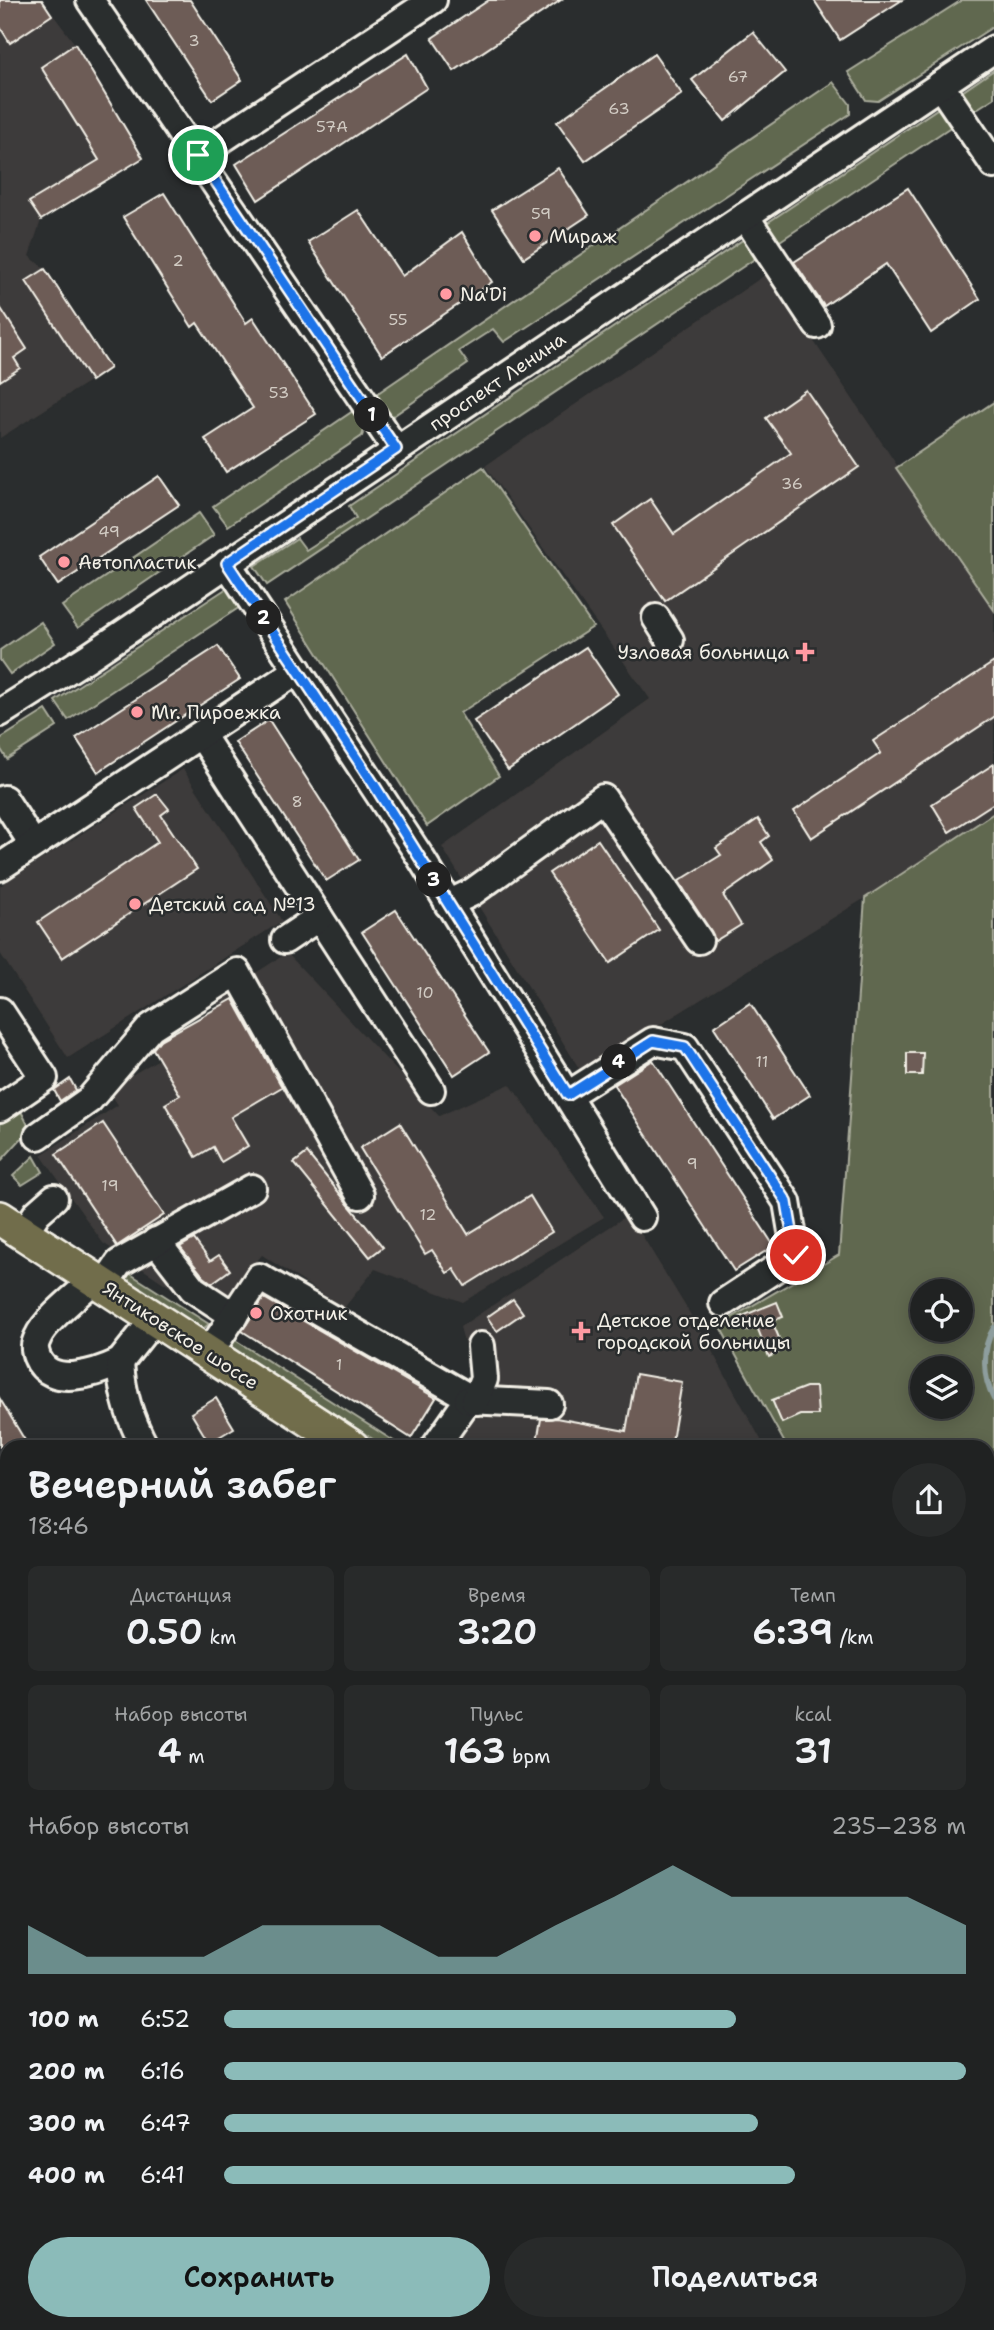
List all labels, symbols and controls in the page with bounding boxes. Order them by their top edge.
house number: 3 [188,30,200,51]
house number: 67 [728,66,748,87]
house number: 63 [608,98,630,119]
house number: 57А [316,116,348,137]
pin [168,125,228,185]
icon: arrive [179,136,217,174]
house number: 59 [531,203,551,224]
place label: Мираж [549,224,617,249]
marker: Мираж [527,228,543,244]
house number: 2 [172,250,184,271]
place label: Na'Di [460,282,507,307]
marker: Na'Di [438,286,454,302]
house number: 55 [388,309,408,330]
street label: проспект Ленина [424,326,571,436]
house number: 53 [269,382,289,403]
pin: 1 [354,398,390,432]
text: 1 [367,402,376,427]
house number: 36 [781,473,803,494]
house number: 49 [98,521,120,542]
place label: Автопластик [78,550,197,575]
marker: Автопластик [56,554,72,570]
pin: 2 [246,600,282,636]
text: 2 [257,605,270,630]
place label: Узловая больница [618,640,789,665]
marker: Узловая больница [795,642,815,662]
place label: Mr. Пироежка [151,700,281,725]
marker: Mr. Пироежка [129,704,145,720]
house number: 8 [291,791,303,812]
pin: 3 [416,862,452,898]
text: 3 [427,867,440,892]
place label: Детский сад №13 [149,892,316,917]
marker: Детский сад №13 [127,896,143,912]
house number: 10 [416,982,434,1003]
pin: 4 [602,1044,636,1080]
text: 4 [612,1049,625,1074]
house number: 11 [756,1051,768,1072]
house number: 9 [686,1153,698,1174]
house number: 19 [101,1175,119,1196]
house number: 12 [419,1204,437,1225]
pin [766,1225,826,1285]
icon: check [777,1236,815,1274]
street label: Янтиковское шоссе [98,1276,263,1395]
map controls [910,1279,973,1419]
button: locate [910,1279,973,1342]
place label: Охотник [270,1301,348,1326]
marker: Охотник [248,1305,264,1321]
place label: Детское отделение городской больницы [597,1308,791,1355]
marker: Детское отделение городской больницы [571,1321,591,1341]
house number: 1 [336,1354,342,1375]
button: layers [910,1356,973,1419]
text: Вечерний забег [28,1459,336,1510]
button: share [892,1463,966,1537]
text: 18:46 [28,1511,89,1541]
text: Дистанция [130,1583,232,1608]
text: Время [468,1583,526,1608]
text: Темп [790,1583,836,1608]
text: 0.50 [125,1608,203,1655]
text: 3:20 [456,1608,538,1655]
text: 6:39 [752,1608,833,1655]
text: km [203,1625,237,1650]
text: /km [833,1625,874,1650]
text: Набор высоты [114,1702,248,1727]
text: Пульс [470,1702,524,1727]
text: kcal [795,1702,831,1727]
text: 4 [157,1727,182,1774]
text: 163 [444,1727,506,1774]
text: 31 [794,1727,832,1774]
text: m [182,1744,205,1769]
text: bpm [506,1744,550,1769]
text: Набор высоты [28,1811,189,1841]
text: 235–238 m [831,1811,966,1841]
text: 100 m [28,2004,99,2034]
text: 6:52 [140,2004,190,2034]
text: 200 m [28,2056,105,2086]
text: 6:16 [140,2056,185,2086]
text: 300 m [28,2108,105,2138]
text: 6:47 [140,2108,191,2138]
text: 400 m [28,2160,105,2190]
text: 6:41 [140,2160,185,2190]
button: Сохранить [28,2237,490,2317]
button: Поделиться [504,2237,966,2317]

